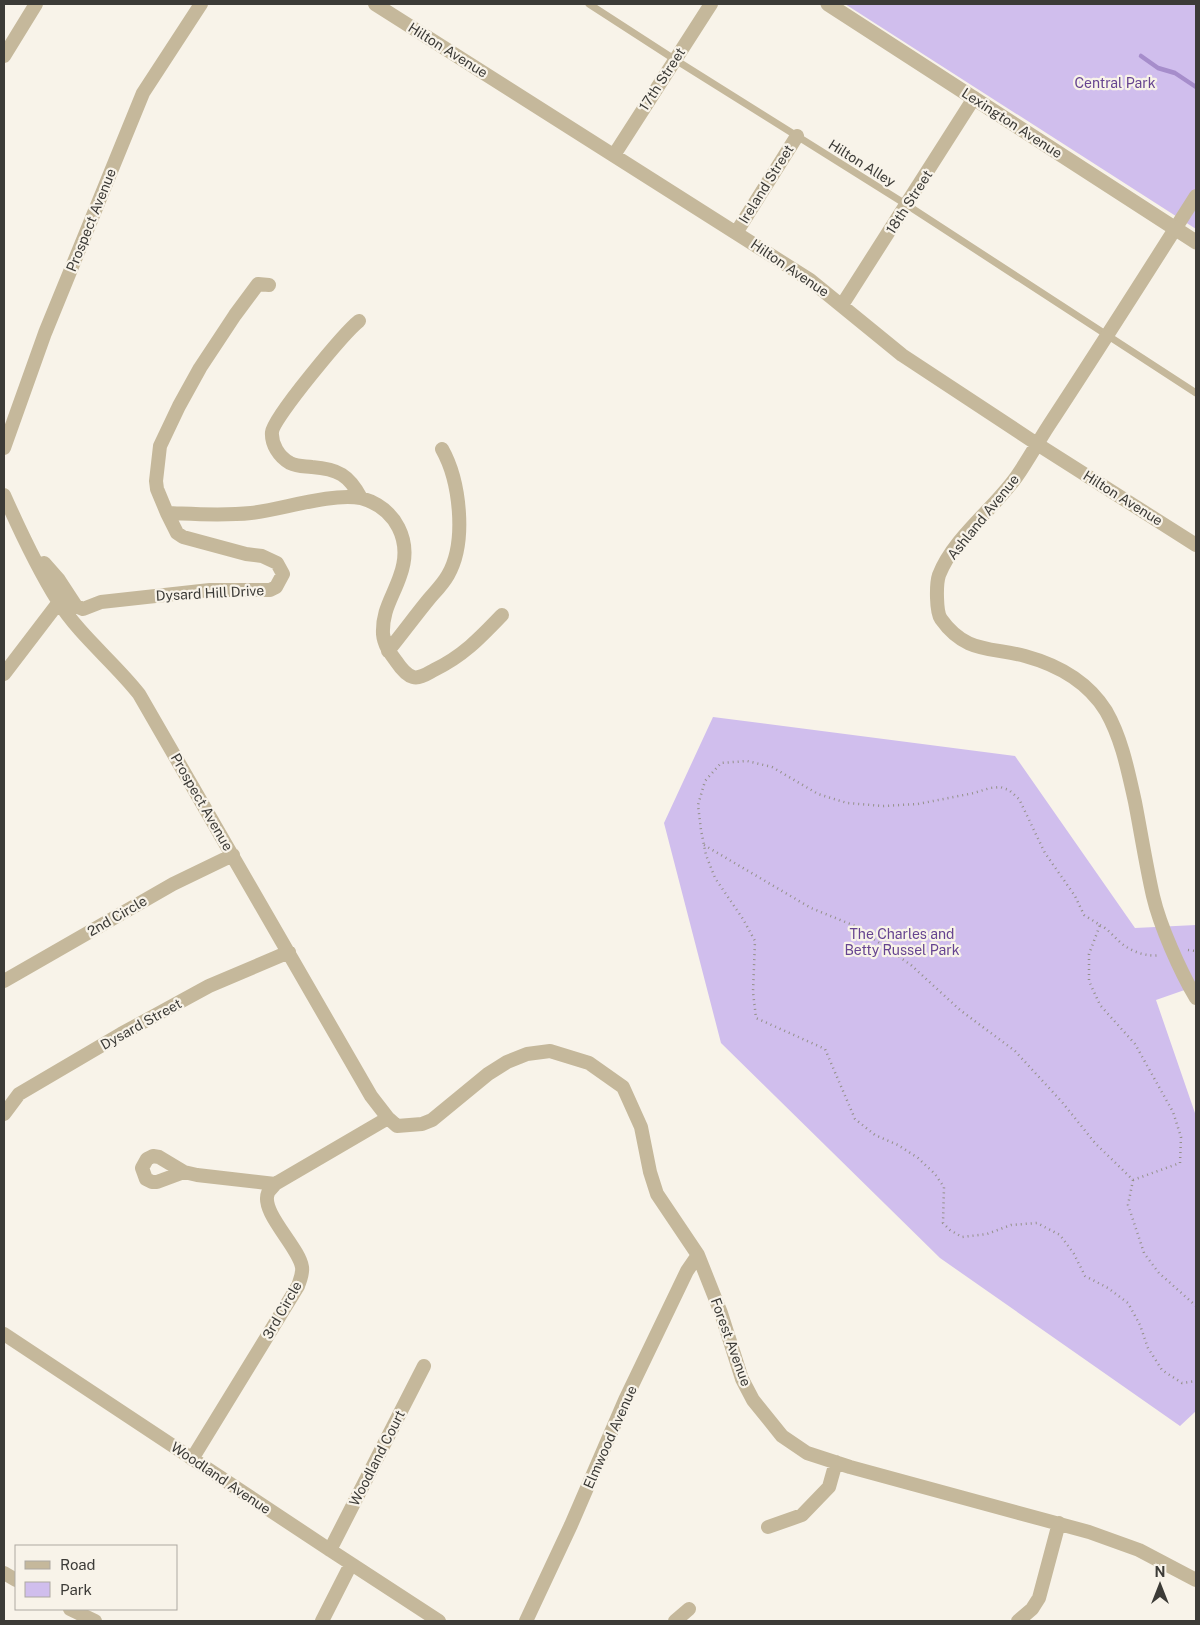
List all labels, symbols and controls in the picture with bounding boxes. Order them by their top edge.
street label: Hilton Avenue [405,19,491,81]
street label: 17th Street [636,44,688,114]
park label: Central Park [1074,75,1156,91]
street label: Lexington Avenue [959,85,1065,161]
street label: Hilton Alley [826,136,899,190]
street label: Ireland Street [735,142,797,226]
street label: Prospect Avenue [63,166,119,274]
street label: 18th Street [883,167,935,237]
street label: Hilton Avenue [748,236,832,300]
street label: Hilton Avenue [1080,467,1166,529]
street label: Ashland Avenue [944,471,1022,563]
street label: Dysard Hill Drive [155,582,265,604]
street label: Prospect Avenue [168,750,236,854]
street label: 2nd Circle [84,893,150,939]
park label: The Charles and Betty Russel Park [844,926,960,958]
street label: Dysard Street [98,995,184,1053]
street label: 3rd Circle [259,1278,305,1342]
street label: Forest Avenue [708,1296,754,1389]
street label: Elmwood Avenue [580,1383,640,1491]
street label: Woodland Court [346,1408,408,1508]
street label: Woodland Avenue [168,1439,274,1517]
legend [15,1545,178,1610]
text: Road [60,1556,96,1573]
north arrow [1135,1560,1185,1610]
text: N [1155,1564,1165,1580]
text: Park [60,1581,92,1598]

